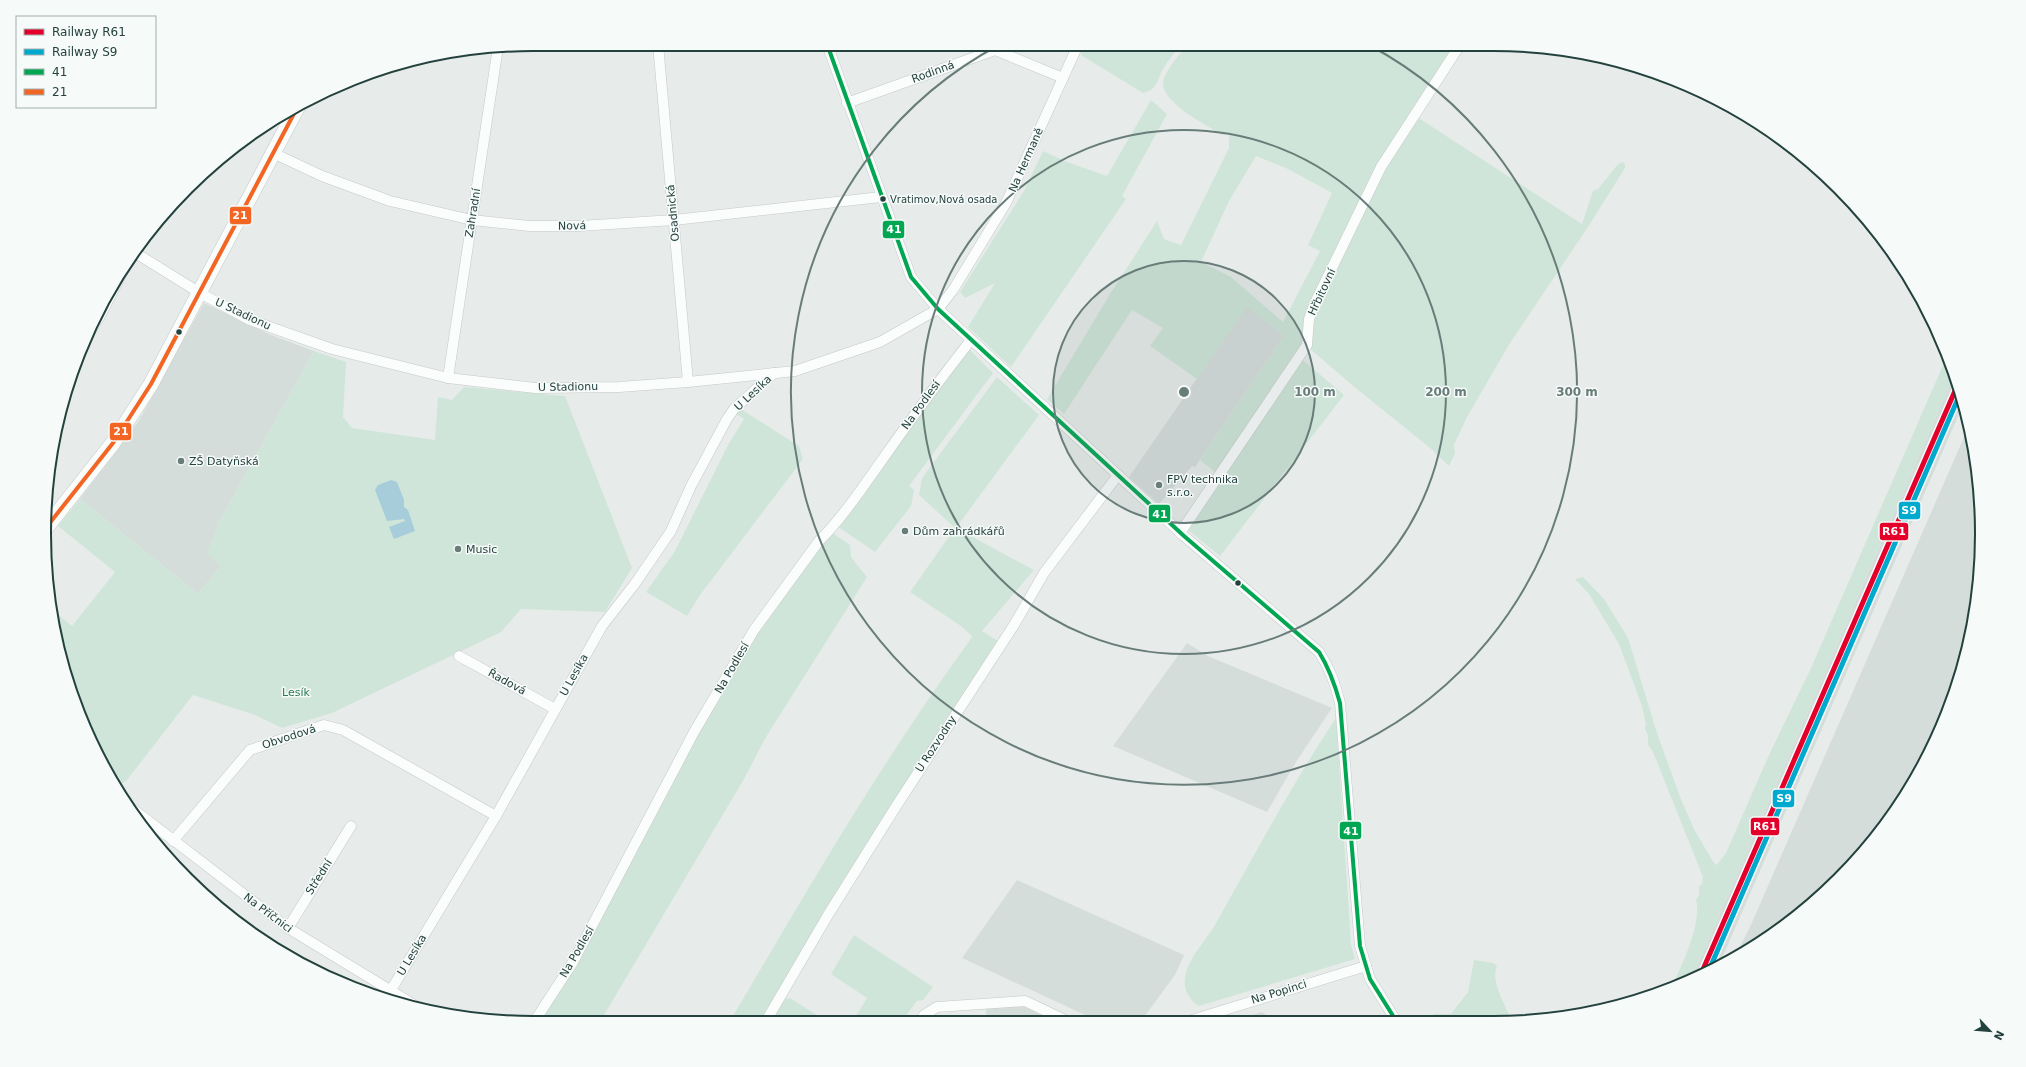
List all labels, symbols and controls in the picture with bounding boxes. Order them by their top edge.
legend [16,16,156,108]
text: Railway R61 [52,25,126,39]
text: Railway S9 [52,45,117,59]
street label: Rodinná [910,58,956,86]
text: 41 [52,65,67,79]
text: 21 [52,85,67,99]
street label: Na Hermaně [1006,126,1046,194]
street label: Osadnická [664,184,682,242]
street label: Zahradní [463,187,483,238]
marker: Vratimov,Nová osada [878,194,888,204]
place label: Vratimov,Nová osada [890,194,998,205]
line badge: 21 [229,206,252,225]
text: 21 [232,209,248,222]
street label: Nová [558,219,586,233]
line badge: 41 [882,220,905,239]
text: 41 [886,223,902,236]
street label: Hřbitovní [1305,266,1339,318]
street label: U Stadionu [213,295,273,333]
unlabelled marker [174,327,184,337]
street label: U Lesíka [732,373,774,413]
street label: Na Podlesí [899,377,944,432]
street label: U Stadionu [538,380,598,394]
centre of rings [1177,385,1191,399]
text: 100 m [1294,385,1336,399]
text: 200 m [1425,385,1467,399]
text: 300 m [1556,385,1598,399]
line badge: 21 [109,422,132,441]
text: 21 [113,425,129,438]
place label: ZŠ Datyňská [189,455,259,468]
marker: ZŠ Datyňská [176,456,186,466]
place label: FPV technika s.r.o. [1167,473,1238,499]
marker: FPV technika s.r.o. [1154,480,1164,490]
line badge: S9 [1898,501,1921,520]
line badge: 41 [1148,504,1171,523]
text: S9 [1901,504,1917,517]
text: 41 [1152,508,1168,521]
line badge: R61 [1879,522,1909,541]
place label: Dům zahrádkářů [913,525,1005,538]
text: R61 [1882,525,1906,538]
marker: Dům zahrádkářů [900,526,910,536]
place label: Music [466,543,497,556]
marker: Music [453,544,463,554]
unlabelled marker [1233,578,1243,588]
street label: Na Podlesí [712,639,752,696]
street label: U Lesíka [557,652,591,698]
street label: Řadová [486,666,528,698]
park label: Lesík [282,686,311,699]
street label: U Rozvodny [913,713,959,775]
street label: Obvodová [260,722,318,752]
line badge: S9 [1772,789,1795,808]
text: S9 [1776,792,1792,805]
line badge: R61 [1750,817,1780,836]
text: R61 [1753,820,1777,833]
line badge: 41 [1339,821,1362,840]
text: 41 [1343,825,1359,838]
street label: Střední [303,856,335,897]
street label: Na Příčnici [241,890,295,936]
street label: Na Podlesí [557,923,597,980]
street label: U Lesíka [395,932,429,978]
street label: Na Popinci [1250,977,1308,1007]
north arrow [1970,1011,2010,1051]
text: N [1991,1028,2006,1042]

